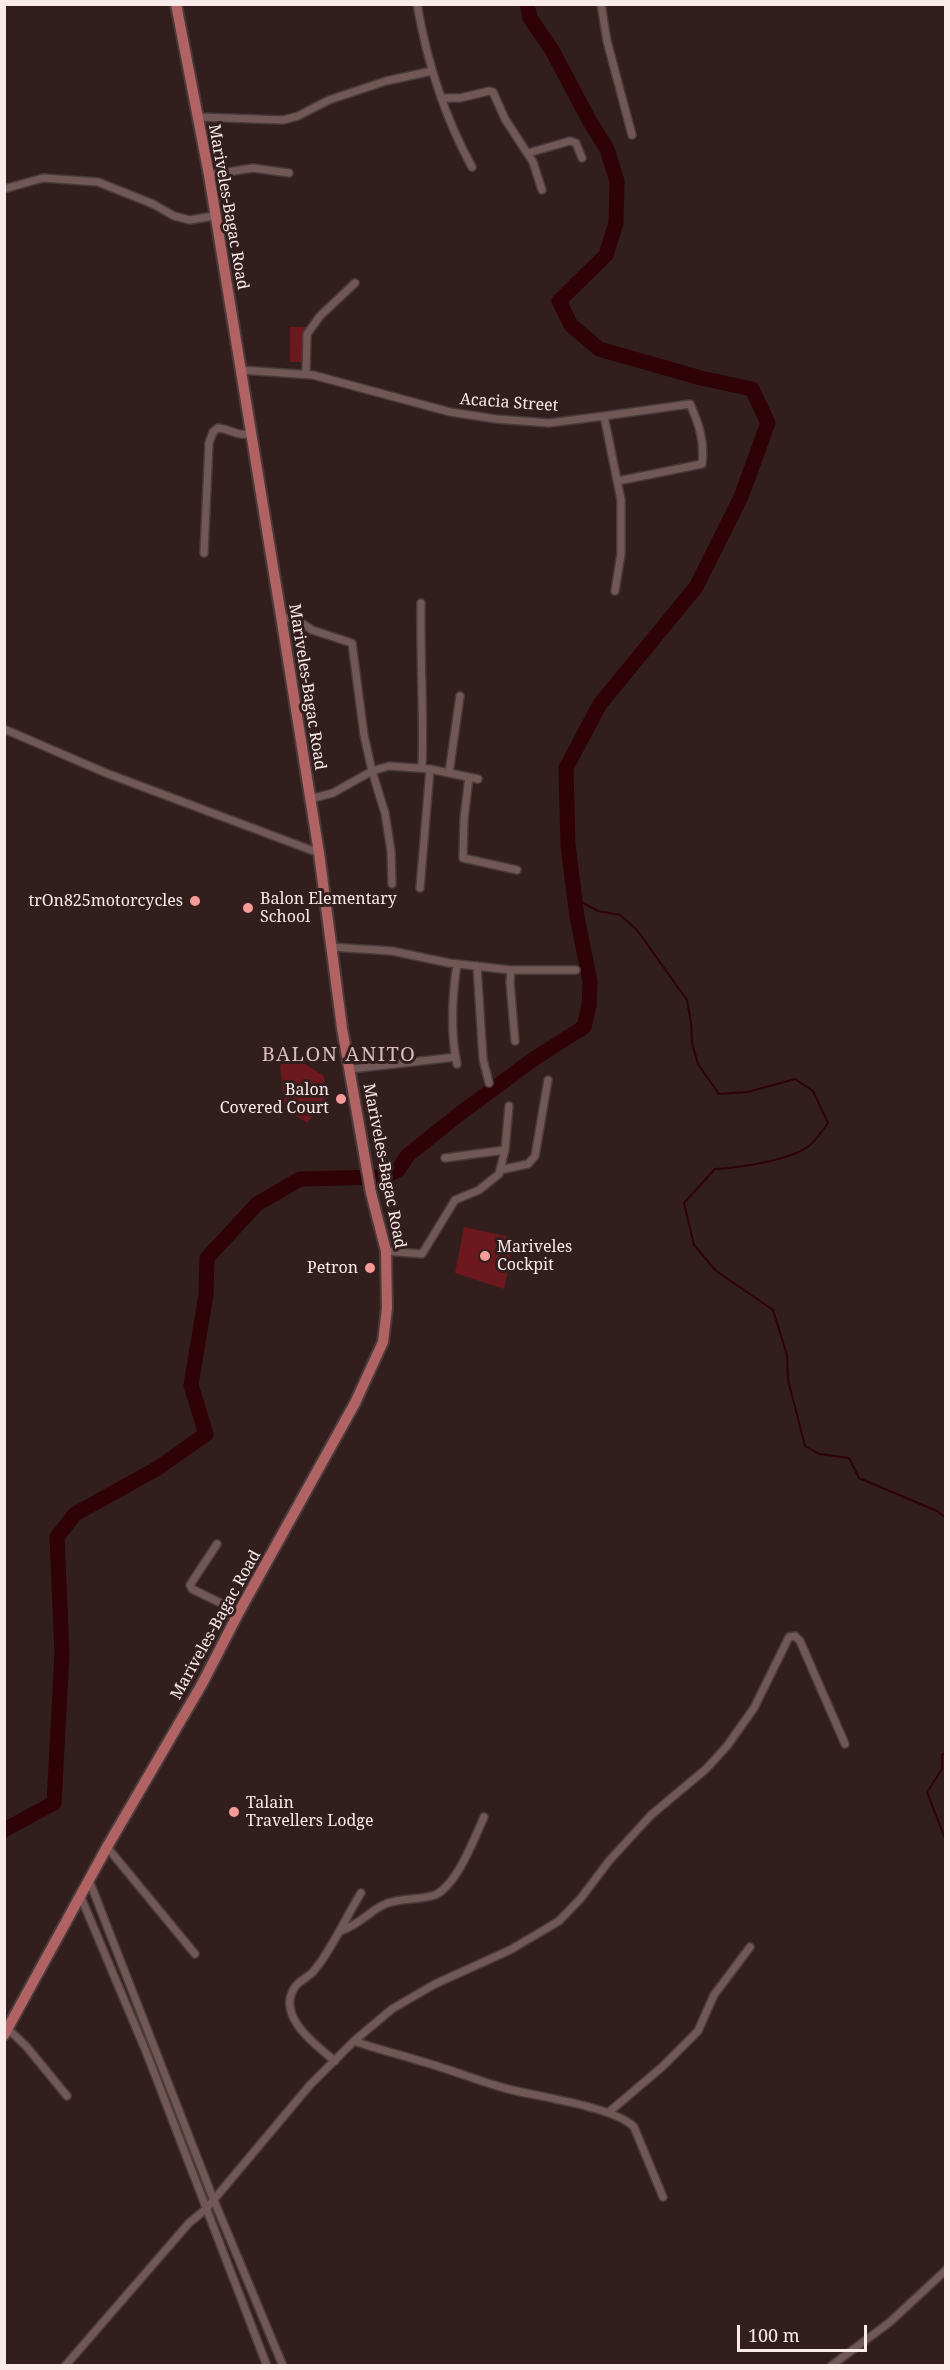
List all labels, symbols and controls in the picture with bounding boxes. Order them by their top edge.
street label: Mariveles-Bagac Road [204,123,252,291]
street label: Acacia Street [459,390,559,416]
street label: Mariveles-Bagac Road [284,603,330,771]
place label: Balon Elementary School [260,889,397,927]
place label: trOn825motorcycles [29,891,183,911]
marker: trOn825motorcycles [188,894,202,908]
marker: Balon Elementary School [241,901,255,915]
district label: BALON ANITO [262,1043,416,1067]
place label: Balon Covered Court [220,1080,329,1118]
street label: Mariveles-Bagac Road [359,1082,409,1250]
marker: Balon Covered Court [334,1092,348,1106]
place label: Mariveles Cockpit [497,1237,572,1275]
marker: Mariveles Cockpit [478,1249,492,1263]
place label: Petron [307,1258,358,1278]
marker: Petron [363,1261,377,1275]
street label: Mariveles-Bagac Road [167,1547,265,1703]
place label: Talain Travellers Lodge [246,1793,373,1831]
marker: Talain Travellers Lodge [227,1805,241,1819]
scale bar [740,2313,870,2351]
text: 100 m [748,2323,800,2347]

